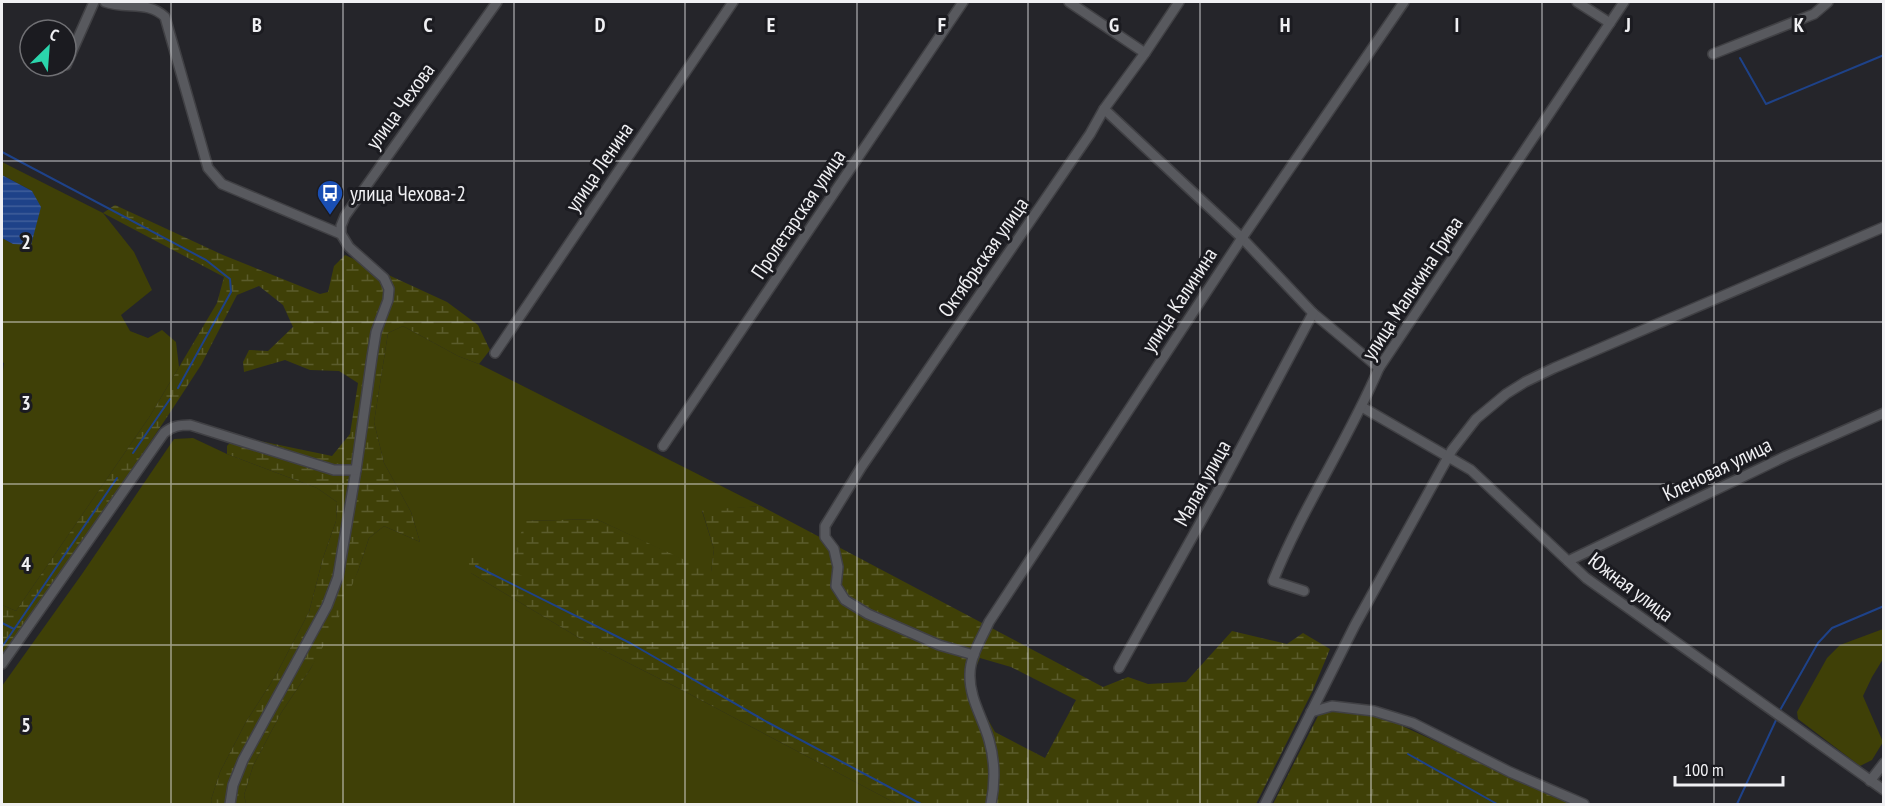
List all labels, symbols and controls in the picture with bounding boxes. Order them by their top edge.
text: B [252,12,262,38]
text: C [423,12,433,38]
text: D [595,12,606,38]
text: E [767,12,775,38]
text: F [938,12,946,38]
text: G [1109,12,1119,38]
text: H [1280,12,1290,38]
text: I [1455,12,1459,38]
text: J [1624,12,1631,38]
text: K [1794,12,1805,38]
north arrow [18,18,78,78]
text: С [47,24,63,45]
street label: улица Чехова [360,57,440,155]
street label: улица Ленина [559,117,639,217]
street label: Пролетарская улица [745,144,851,284]
bus stop icon: улица Чехова-2 [315,178,345,216]
place label: улица Чехова-2 [350,180,466,207]
street label: Октябрьская улица [932,192,1034,322]
street label: улица Малькина Грива [1355,211,1469,365]
text: 2 [21,229,31,255]
street label: улица Калинина [1135,242,1223,358]
text: 3 [21,390,31,416]
street label: Кленовая улица [1658,431,1776,507]
street label: Малая улица [1167,435,1237,531]
street label: Южная улица [1583,546,1679,628]
text: 4 [21,551,31,577]
text: 5 [21,712,31,738]
scale bar [1675,749,1783,787]
text: 100 m [1684,758,1724,781]

